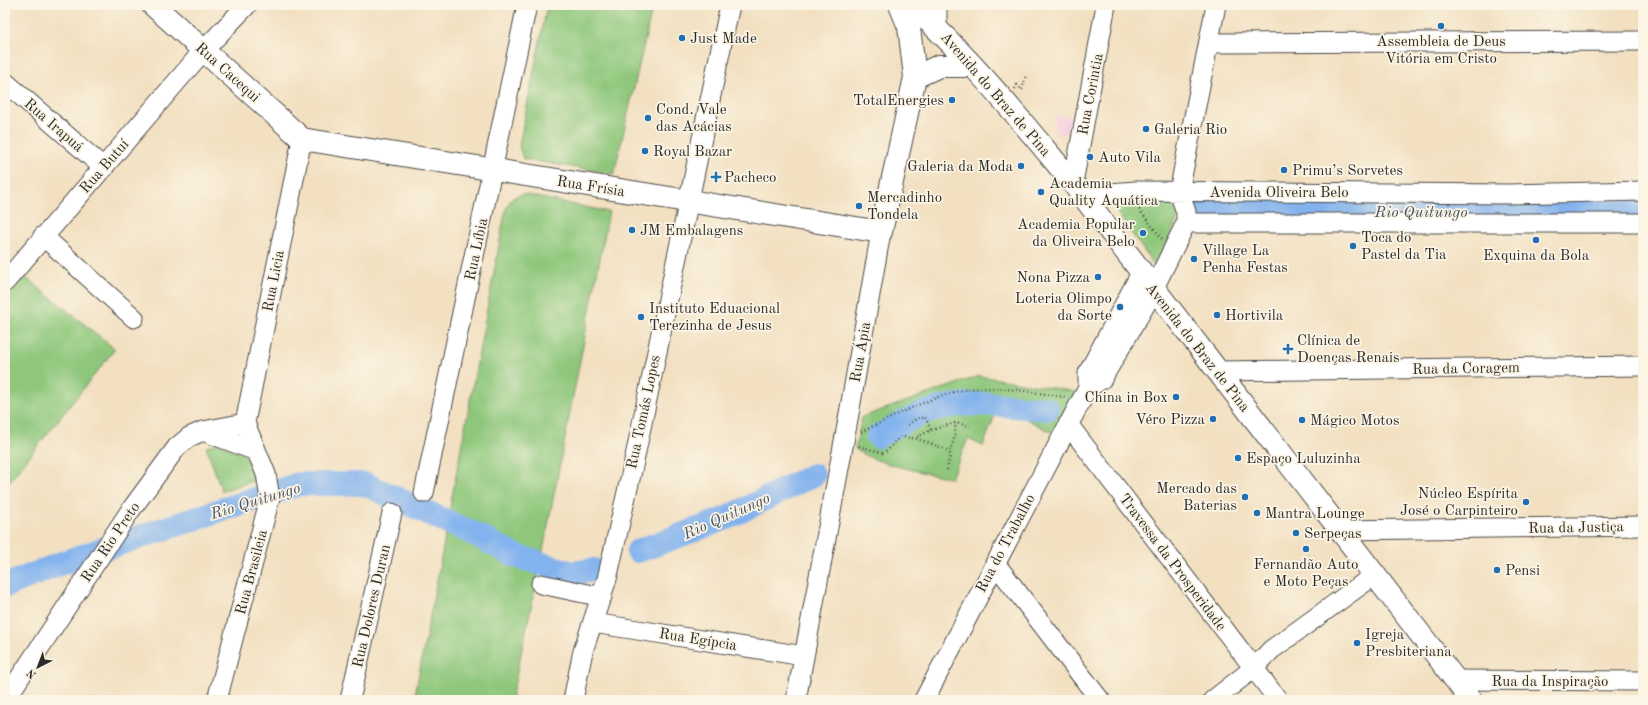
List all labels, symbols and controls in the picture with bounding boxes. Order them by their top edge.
marker: Assembleia de Deus Vitória em Cristo [1436,21,1446,31]
street label: Avenida do Braz de Pina [937,30,1053,160]
place label: Just Made [690,32,757,47]
marker: Just Made [677,33,687,43]
place label: Assembleia de Deus Vitória em Cristo [1376,35,1506,67]
street label: Rua Cacequi [192,40,262,106]
street label: Rua Corintia [1076,52,1107,136]
place label: TotalEnergies [853,94,944,109]
marker: TotalEnergies [947,95,957,105]
street label: Rua Irapuá [21,97,86,156]
place label: Cond. Vale das Acácias [656,103,732,135]
marker: Cond. Vale das Acácias [643,113,653,123]
place label: Galeria Rio [1154,123,1227,138]
marker: Galeria Rio [1141,124,1151,134]
street label: Rua Butuí [78,136,133,197]
place label: Royal Bazar [653,145,732,160]
marker: Royal Bazar [640,146,650,156]
place label: Auto Vila [1098,151,1161,166]
marker: Auto Vila [1085,152,1095,162]
place label: Galeria da Moda [907,160,1014,175]
marker: Galeria da Moda [1016,161,1026,171]
place label: Primu’s Sorvetes [1292,164,1403,179]
marker: Primu’s Sorvetes [1279,165,1289,175]
place label: Pacheco [724,171,777,186]
marker: Pacheco [711,172,721,182]
street label: Rua Frísia [556,175,626,200]
place label: Academia Quality Aquática [1049,177,1159,209]
street label: Avenida Oliveira Belo [1209,186,1349,201]
marker: Academia Quality Aquática [1036,187,1046,197]
place label: Mercadinho Tondela [867,191,942,223]
marker: Mercadinho Tondela [854,201,864,211]
water label: Rio Quitungo [1373,205,1468,221]
street label: Rua Líbia [464,216,492,282]
place label: Academia Popular da Oliveira Belo [1017,218,1135,250]
place label: JM Embalagens [640,224,743,239]
marker: JM Embalagens [627,225,637,235]
marker: Academia Popular da Oliveira Belo [1138,228,1148,238]
place label: Toca do Pastel da Tia [1361,231,1447,263]
marker: Exquina da Bola [1531,235,1541,245]
marker: Toca do Pastel da Tia [1348,241,1358,251]
place label: Village La Penha Festas [1202,244,1288,276]
street label: Rua Licia [261,249,288,313]
place label: Exquina da Bola [1483,249,1590,264]
marker: Village La Penha Festas [1189,254,1199,264]
place label: Nona Pizza [1016,271,1091,286]
marker: Nona Pizza [1093,272,1103,282]
street label: Avenida do Braz de Pina [1142,281,1252,416]
place label: Loteria Olimpo da Sorte [1015,292,1112,324]
place label: Instituto Eduacional Terezinha de Jesus [649,302,780,334]
marker: Loteria Olimpo da Sorte [1115,302,1125,312]
place label: Hortivila [1225,309,1284,324]
marker: Hortivila [1212,310,1222,320]
marker: Instituto Eduacional Terezinha de Jesus [636,312,646,322]
street label: Rua Ápia [846,320,874,384]
place label: Clínica de Doenças Renais [1297,334,1400,366]
marker: Clínica de Doenças Renais [1282,343,1294,355]
street label: Rua Tomás Lopes [625,354,664,471]
street label: Rua da Coragem [1412,361,1520,378]
place label: China in Box [1084,391,1168,406]
marker: China in Box [1171,392,1181,402]
place label: Véro Pizza [1135,413,1206,428]
marker: Véro Pizza [1208,414,1218,424]
place label: Mágico Motos [1310,414,1400,429]
marker: Mágico Motos [1297,415,1307,425]
place label: Espaço Luluzinha [1246,452,1361,467]
marker: Espaço Luluzinha [1233,453,1243,463]
water label: Rio Quitungo [208,481,302,523]
place label: Mercado das Baterias [1156,482,1237,514]
place label: Núcleo Espírita José o Carpinteiro [1400,487,1519,519]
water label: Rio Quitungo [680,491,773,543]
street label: Rua do Trabalho [974,492,1038,595]
street label: Travessa da Prosperidade [1116,492,1228,634]
marker: Mercado das Baterias [1240,492,1250,502]
marker: Núcleo Espírita José o Carpinteiro [1521,497,1531,507]
street label: Rua Rio Preto [79,500,143,585]
place label: Mantra Lounge [1265,507,1365,522]
marker: Mantra Lounge [1252,508,1262,518]
street label: Rua da Justiça [1528,520,1625,537]
place label: Serpeças [1304,527,1361,542]
street label: Rua Brasileia [234,528,271,616]
marker: Serpeças [1291,528,1301,538]
street label: Rua Dolores Duran [351,543,394,669]
marker: Fernandão Auto e Moto Peças [1301,544,1311,554]
place label: Fernandão Auto e Moto Peças [1254,558,1358,590]
place label: Pensi [1505,564,1540,579]
marker: Pensi [1492,565,1502,575]
street label: Rua Egípcia [658,627,738,654]
place label: Igreja Presbiteriana [1365,628,1452,660]
marker: Igreja Presbiteriana [1352,638,1362,648]
north arrow [18,647,58,687]
text: N [25,666,39,680]
street label: Rua da Inspiração [1491,675,1609,690]

